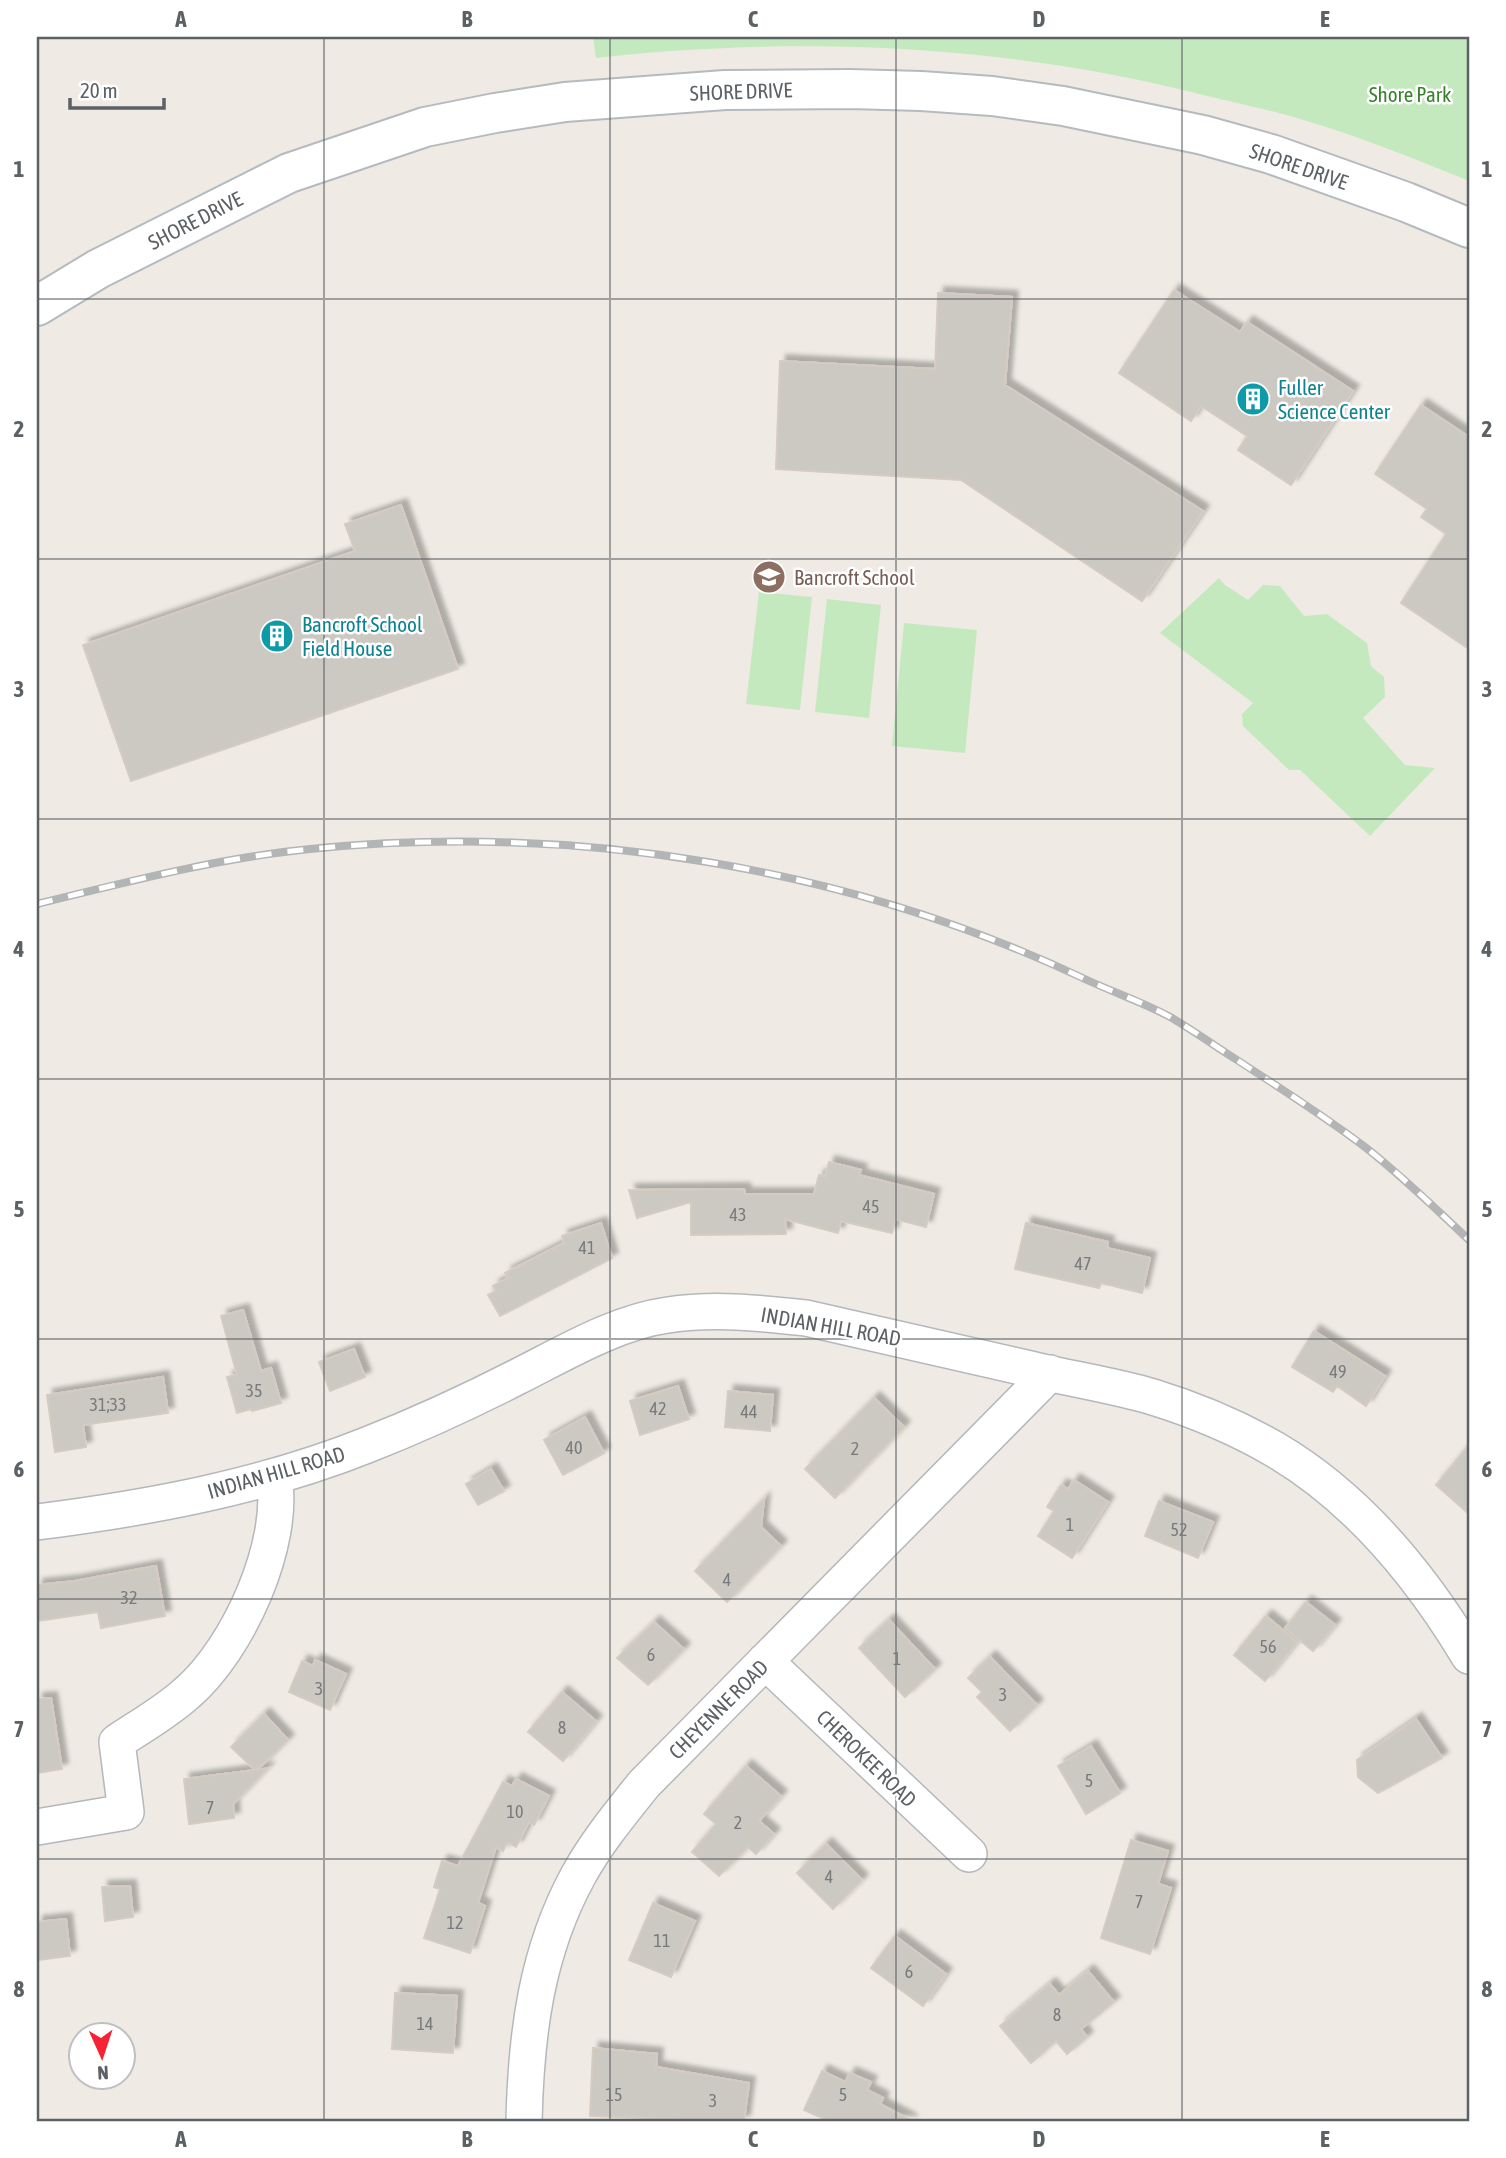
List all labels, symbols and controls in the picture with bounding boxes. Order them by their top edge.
text: A [174,6,187,32]
text: B [462,6,473,32]
text: C [748,6,759,32]
text: D [1033,6,1046,32]
text: E [1320,6,1330,32]
scale bar [70,66,164,110]
street label: SHORE DRIVE [689,77,793,105]
text: 20 m [80,78,118,102]
park label: Shore Park [1369,82,1451,106]
street label: SHORE DRIVE [1247,138,1351,194]
text: 1 [14,156,25,182]
text: 1 [1482,156,1493,182]
street label: SHORE DRIVE [144,186,246,254]
place label: Fuller Science Center [1278,375,1391,423]
building icon: Fuller Science Center [1234,380,1272,418]
text: 2 [14,416,24,442]
text: 2 [1482,416,1492,442]
school or university icon: Bancroft School [750,558,788,596]
place label: Bancroft School [794,565,915,589]
place label: Bancroft School Field House [302,612,423,660]
building icon: Bancroft School Field House [258,617,296,655]
text: 3 [14,676,24,702]
text: 3 [1482,676,1492,702]
text: 4 [13,936,25,962]
text: 4 [1481,936,1493,962]
text: 5 [14,1196,25,1222]
house number: 45 [863,1196,879,1217]
text: 5 [1482,1196,1493,1222]
house number: 43 [730,1204,746,1225]
house number: 41 [579,1237,595,1258]
house number: 47 [1075,1253,1091,1274]
street label: INDIAN HILL ROAD [759,1302,903,1350]
house number: 49 [1330,1361,1346,1382]
house number: 35 [246,1380,262,1401]
house number: 31;33 [89,1394,127,1415]
house number: 42 [650,1398,666,1419]
house number: 44 [741,1401,757,1422]
house number: 40 [566,1437,582,1458]
house number: 2 [851,1438,859,1459]
street label: INDIAN HILL ROAD [205,1441,347,1503]
text: 6 [14,1456,25,1482]
text: 6 [1482,1456,1493,1482]
house number: 1 [1066,1514,1074,1535]
house number: 52 [1171,1519,1187,1540]
house number: 4 [723,1569,731,1590]
house number: 32 [121,1587,137,1608]
house number: 56 [1260,1636,1276,1657]
house number: 6 [647,1644,655,1665]
house number: 1 [893,1648,901,1669]
street label: CHEYENNE ROAD [664,1655,772,1763]
house number: 3 [315,1678,323,1699]
house number: 3 [999,1684,1007,1705]
street label: CHEROKEE ROAD [812,1705,922,1811]
text: 7 [14,1716,24,1742]
text: 7 [1482,1716,1492,1742]
house number: 8 [558,1717,566,1738]
house number: 5 [1085,1770,1093,1791]
house number: 7 [206,1797,214,1818]
house number: 10 [507,1801,523,1822]
house number: 2 [734,1812,742,1833]
house number: 4 [825,1866,833,1887]
house number: 7 [1135,1891,1143,1912]
house number: 12 [447,1912,463,1933]
house number: 11 [654,1930,670,1951]
house number: 6 [905,1961,913,1982]
text: 8 [14,1976,25,2002]
text: 8 [1482,1976,1493,2002]
house number: 8 [1053,2004,1061,2025]
house number: 14 [417,2013,433,2034]
north arrow [66,2022,136,2092]
text: N [97,2062,109,2084]
house number: 15 [606,2084,622,2105]
house number: 5 [839,2084,847,2105]
house number: 3 [709,2090,717,2111]
text: A [174,2126,187,2152]
text: B [462,2126,473,2152]
text: C [748,2126,759,2152]
text: D [1033,2126,1046,2152]
text: E [1320,2126,1330,2152]

